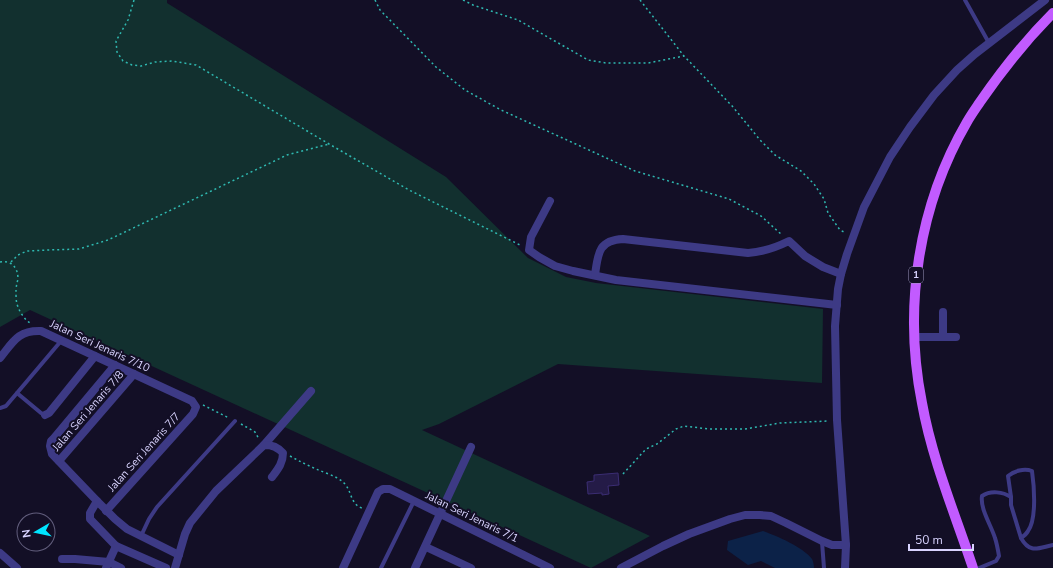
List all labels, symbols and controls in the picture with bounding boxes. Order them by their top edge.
road number: 1 [909,267,923,283]
street label: Jalan Seri Jenaris 7/10 [47,316,153,376]
street label: Jalan Seri Jenaris 7/8 [48,367,127,455]
street label: Jalan Seri Jenaris 7/7 [104,409,184,496]
street label: Jalan Seri Jenaris 7/1 [422,487,521,546]
north arrow [16,512,56,552]
scale bar [909,526,973,552]
text: N [19,528,35,539]
text: 50 m [915,532,943,548]

